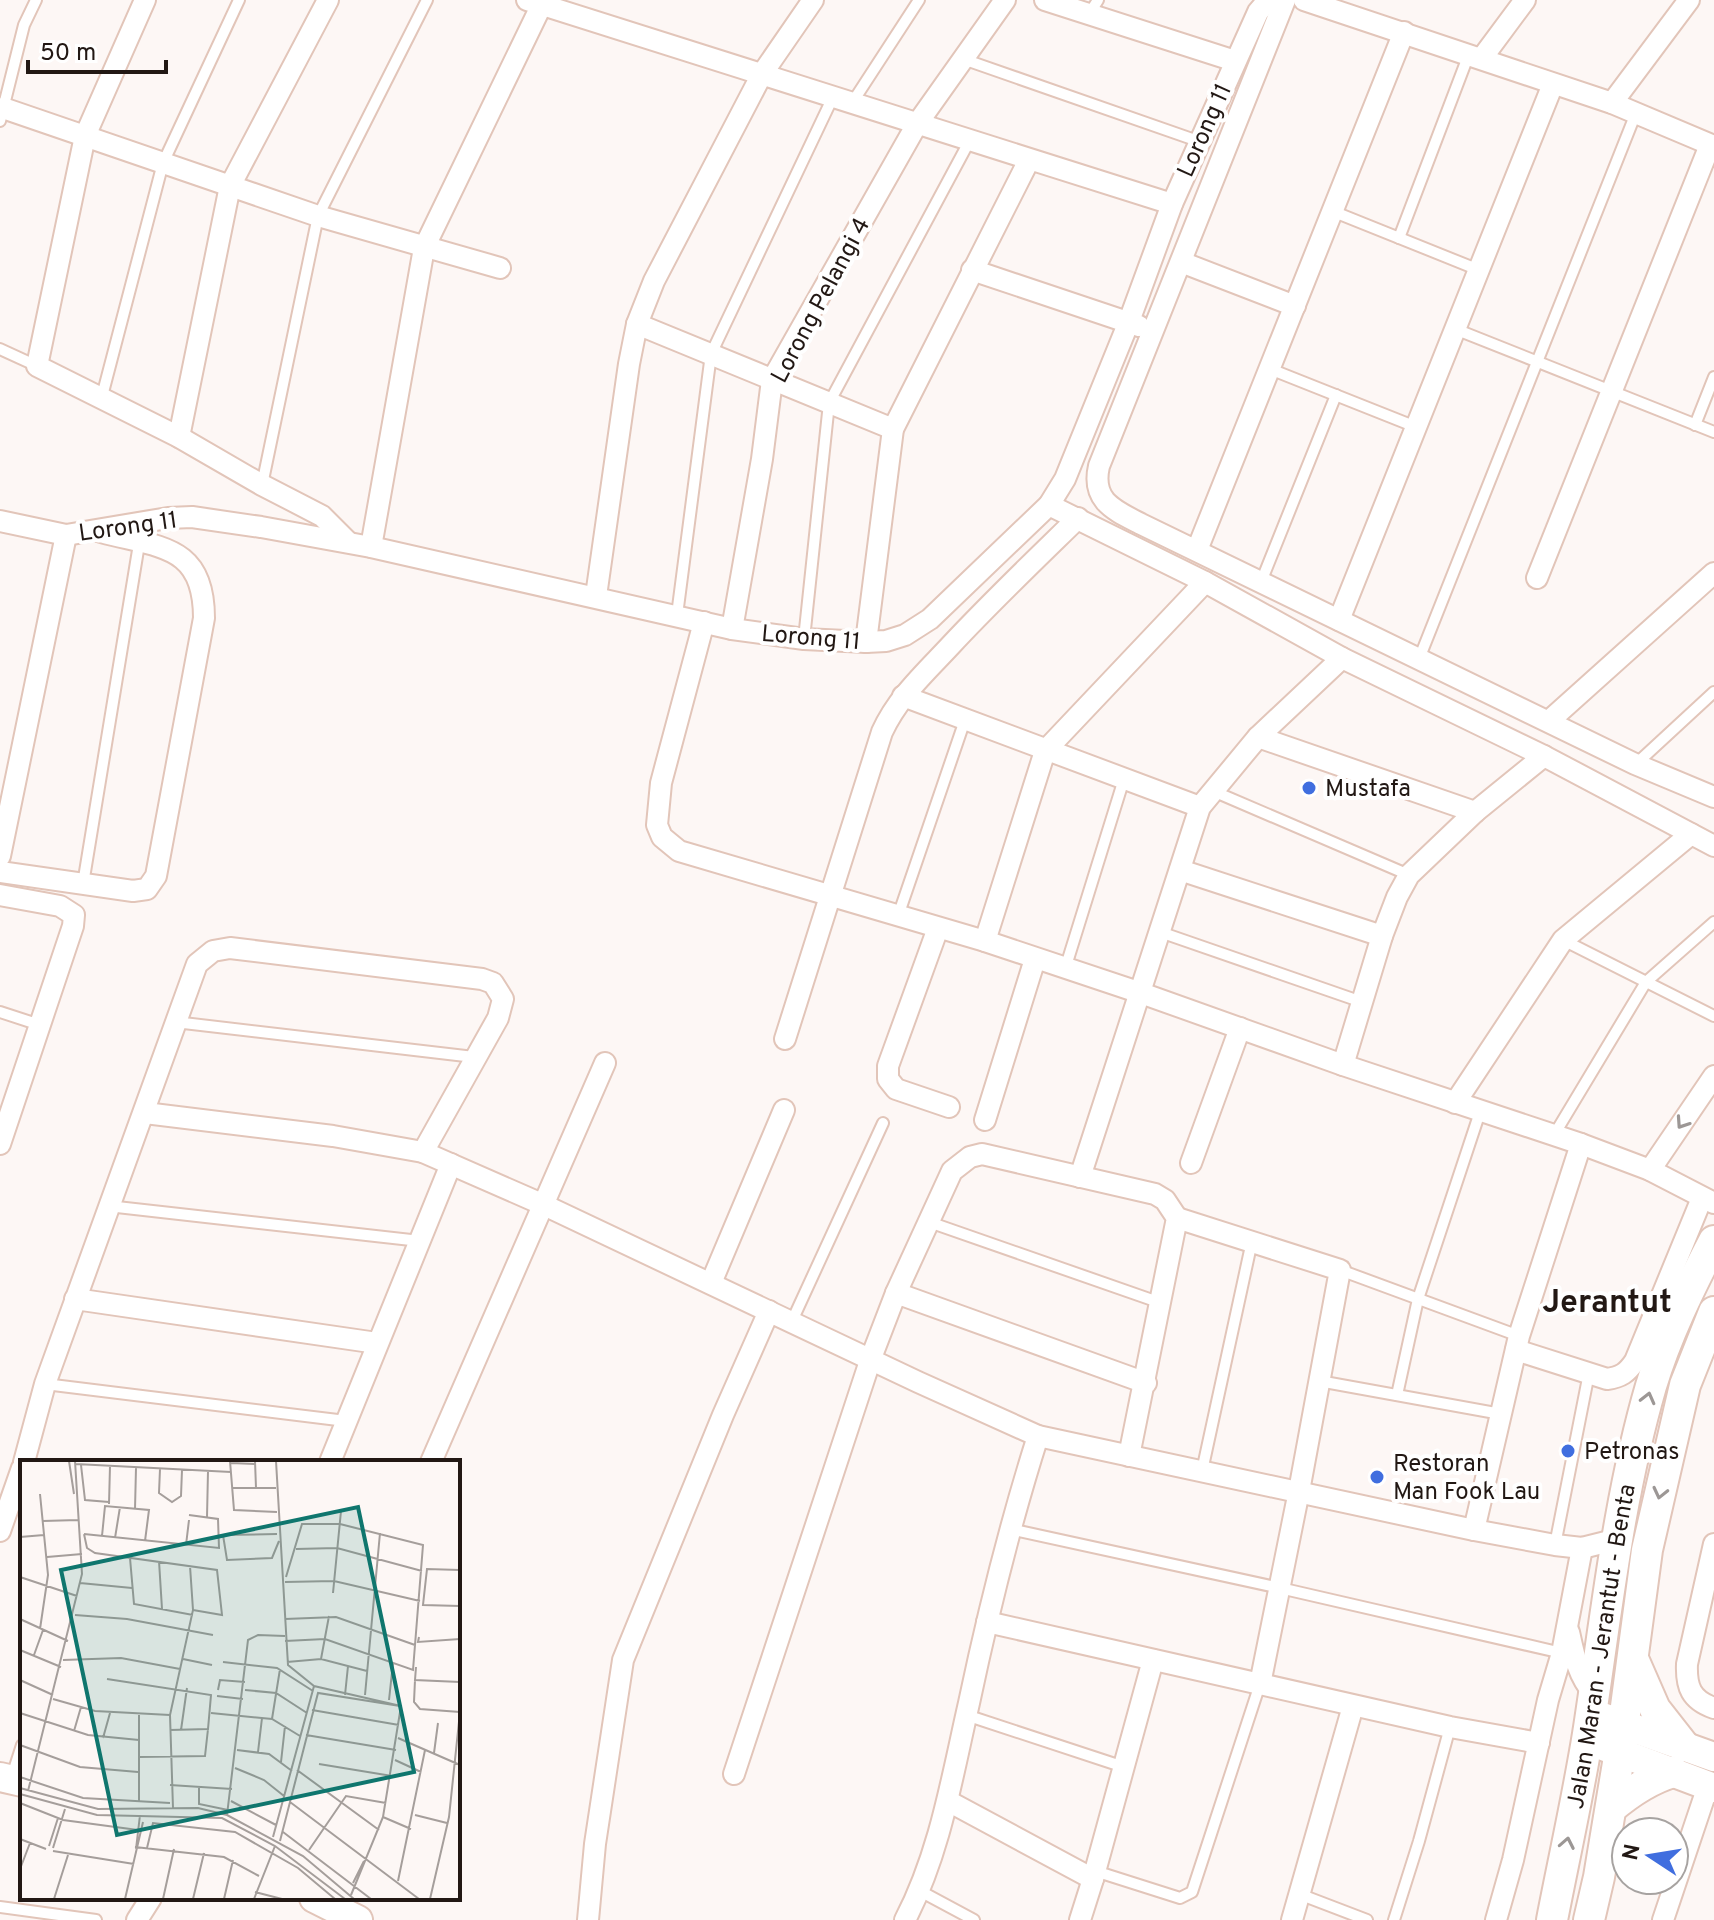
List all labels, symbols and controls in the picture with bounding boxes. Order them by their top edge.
scale bar [28,24,166,74]
text: 50 m [40,39,96,69]
street label: Lorong 11 [1172,79,1240,182]
street label: Lorong Pelangi 4 [766,213,878,389]
street label: Lorong 11 [77,506,180,550]
street label: Lorong 11 [760,620,862,658]
place label: Mustafa [1325,775,1411,805]
marker: Mustafa [1300,779,1318,797]
one-way arrow [1677,1114,1692,1129]
district label: Jerantut [1542,1284,1672,1324]
one-way arrow [1639,1391,1656,1405]
place label: Petronas [1584,1438,1680,1468]
marker: Petronas [1559,1442,1577,1460]
place label: Restoran Man Fook Lau [1393,1450,1540,1508]
inset map [20,1460,460,1900]
marker: Restoran Man Fook Lau [1368,1468,1386,1486]
street label: Jalan Maran - Jerantut - Benta [1562,1482,1644,1812]
one-way arrow [1652,1486,1669,1500]
north arrow [1610,1816,1690,1896]
one-way arrow [1558,1837,1575,1851]
text: N [1618,1842,1648,1863]

